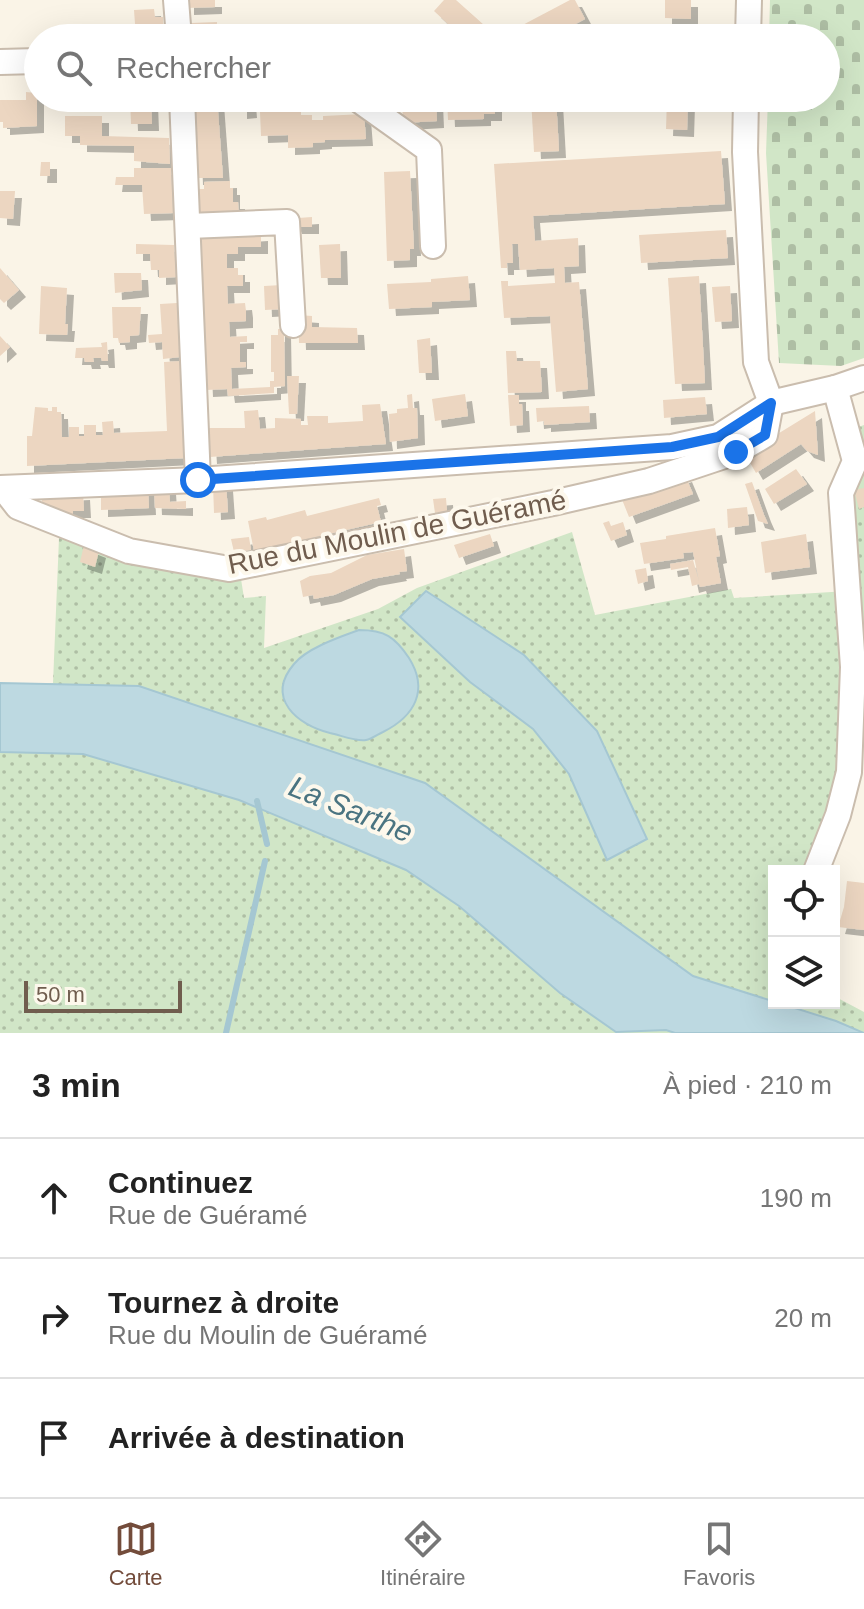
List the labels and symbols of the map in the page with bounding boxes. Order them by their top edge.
route end [718,434,754,470]
route start [180,462,216,498]
street label: Rue du Moulin de Guéramé [225,484,569,580]
water label: La Sarthe [285,769,417,849]
scale bar [24,977,182,1013]

